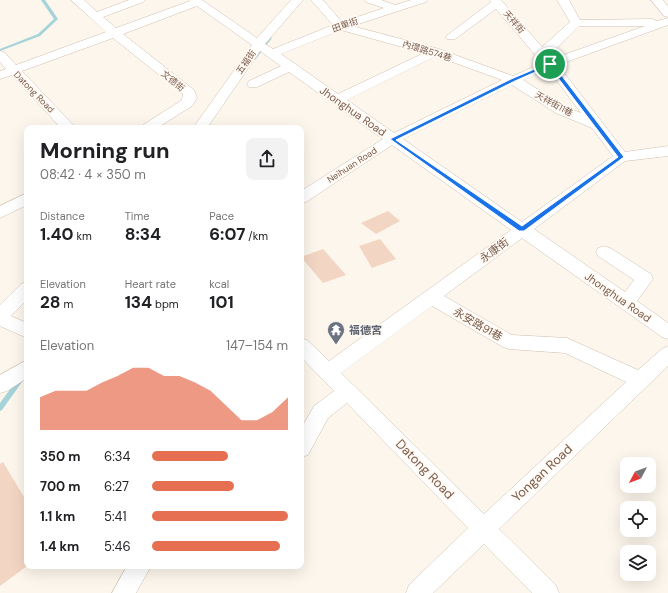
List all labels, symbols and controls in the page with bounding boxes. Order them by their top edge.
street label: 天祥街 [501,8,527,36]
street label: 田單街 [330,15,360,35]
street label: 內環路574巷 [401,38,453,64]
street label: 五福街 [233,47,259,77]
pin [533,47,567,81]
icon: arrive [539,53,561,75]
street label: 文德街 [159,68,187,94]
street label: Datong Road [11,69,57,116]
street label: Jhonghua Road [317,83,389,139]
street label: 天祥街11巷 [533,89,575,119]
text: Morning run [40,136,170,165]
button: share [246,138,288,180]
street label: Neihuan Road [325,144,380,186]
text: 08:42 · 4 × 350 m [40,166,146,183]
text: Distance [40,209,85,223]
text: Time [125,209,150,223]
text: Pace [209,209,234,223]
text: 1.40 [40,223,74,245]
text: 8:34 [125,223,161,245]
text: 6:07 [209,223,245,245]
text: km [74,229,92,243]
text: /km [245,229,268,243]
street label: 永康街 [477,234,511,266]
street label: Jhonghua Road [582,269,654,325]
text: Elevation [40,277,86,291]
text: Heart rate [125,277,176,291]
text: kcal [209,277,229,291]
text: 28 [40,291,60,313]
text: 134 [125,291,152,313]
text: 101 [209,291,234,313]
text: m [60,297,73,311]
text: bpm [152,297,179,311]
street label: 永安路91巷 [451,304,505,344]
temple icon: 福德宮 [326,320,346,345]
place label: 福德宮 [349,323,382,337]
text: Elevation [40,337,94,354]
text: 147–154 m [226,337,288,354]
street label: Datong Road [392,435,458,503]
street label: Yongan Road [508,440,576,506]
text: 350 m [40,448,80,465]
text: 6:34 [104,448,130,465]
north arrow [620,457,656,493]
map controls [620,457,656,581]
text: 700 m [40,478,81,495]
text: 6:27 [104,478,129,495]
button: locate [620,501,656,537]
text: 1.1 km [40,508,75,525]
text: 5:41 [104,508,127,525]
text: 1.4 km [40,538,79,555]
text: 5:46 [104,538,131,555]
button: layers [620,545,656,581]

